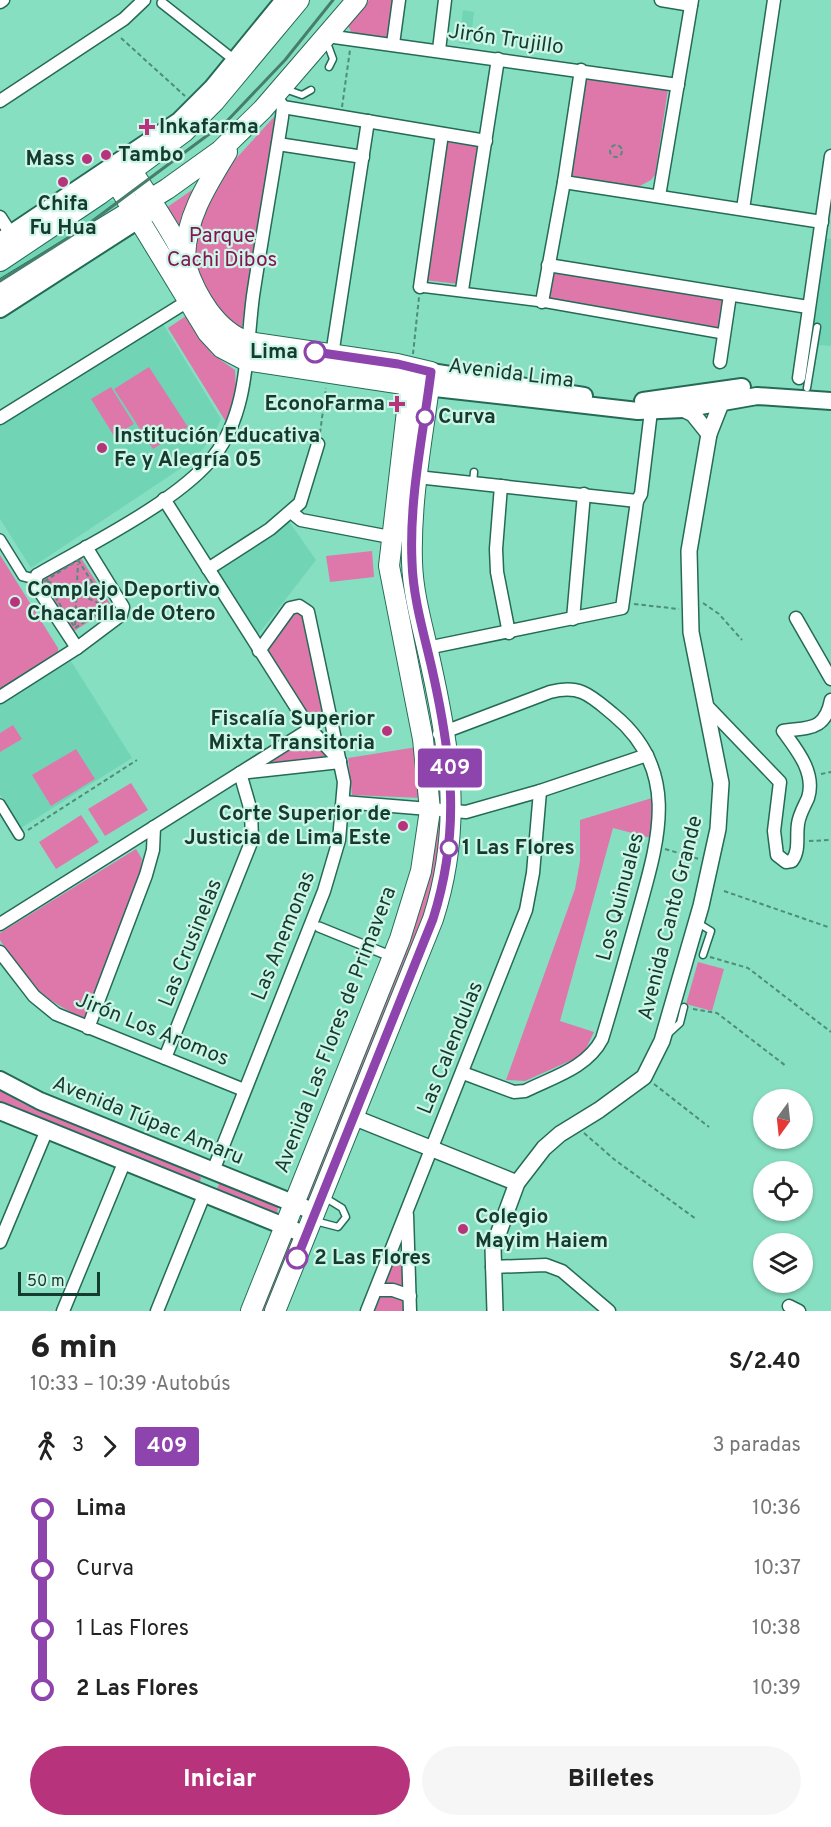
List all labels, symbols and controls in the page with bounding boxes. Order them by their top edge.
street label: Jirón Trujillo [446,19,566,61]
place label: Inkafarma [159,114,259,141]
marker: Inkafarma [140,120,154,134]
place label: Tambo [118,142,184,169]
place label: Mass [26,146,75,173]
marker: Tambo [99,148,113,162]
marker: Mass [80,152,94,166]
marker: Chifa Fu Hua [56,175,70,189]
place label: Chifa Fu Hua [29,191,97,242]
park label: Parque Cachi Dibos [167,223,277,274]
place label: Lima [250,339,298,366]
marker: Lima [304,341,326,363]
street label: Avenida Lima [447,353,575,395]
place label: EconoFarma [265,391,385,418]
marker: EconoFarma [390,397,404,411]
place label: Curva [438,404,496,431]
marker: Curva [416,408,434,426]
place label: Institución Educativa Fe y Alegría 05 [114,423,320,474]
marker: Institución Educativa Fe y Alegría 05 [95,441,109,455]
place label: Complejo Deportivo Chacarilla de Otero [27,577,220,628]
marker: Complejo Deportivo Chacarilla de Otero [8,595,22,609]
place label: Fiscalía Superior Mixta Transitoria [209,706,375,757]
marker: Fiscalía Superior Mixta Transitoria [380,724,394,738]
line badge: 409 [416,748,484,788]
text: 409 [430,755,470,782]
place label: Corte Superior de Justicia de Lima Este [184,801,391,852]
street label: Avenida Canto Grande [633,813,709,1023]
marker: Corte Superior de Justicia de Lima Este [396,819,410,833]
street label: Los Quinuales [591,830,651,964]
place label: 1 Las Flores [462,835,575,862]
marker: 1 Las Flores [440,839,458,857]
street label: Las Anemonas [246,867,322,1005]
street label: Las Crusinelas [153,875,229,1011]
street label: Avenida Las Flores de Primavera [269,883,403,1177]
street label: Las Calendulas [412,977,490,1119]
street label: Jirón Los Aromos [71,987,233,1073]
street label: Avenida Túpac Amaru [48,1070,248,1172]
north arrow [753,1089,813,1149]
map controls [753,1089,813,1293]
button: locate [753,1161,813,1221]
place label: Colegio Mayim Haiem [475,1204,608,1255]
marker: Colegio Mayim Haiem [456,1222,470,1236]
button: layers [753,1233,813,1293]
place label: 2 Las Flores [314,1245,431,1272]
marker: 2 Las Flores [286,1247,308,1269]
scale bar [18,1269,100,1296]
text: 50 m [27,1272,65,1292]
text: 6 min [30,1328,118,1370]
text: S/2.40 [729,1349,801,1376]
text: 10:33 – 10:39 · Autobús [30,1372,231,1398]
icon: walk [30,1430,63,1463]
icon: forward [93,1430,126,1463]
text: 3 [72,1433,84,1459]
text: 409 [147,1433,187,1460]
text: 3 paradas [713,1433,801,1459]
text: Lima [76,1496,126,1523]
text: 10:36 [752,1496,801,1522]
text: Curva [76,1556,134,1583]
text: 10:37 [754,1556,801,1582]
text: 1 Las Flores [76,1616,189,1643]
text: 10:38 [752,1616,801,1642]
text: 2 Las Flores [76,1676,199,1703]
text: 10:39 [753,1676,801,1702]
button: Iniciar [30,1746,410,1815]
button: Billetes [422,1746,801,1815]

